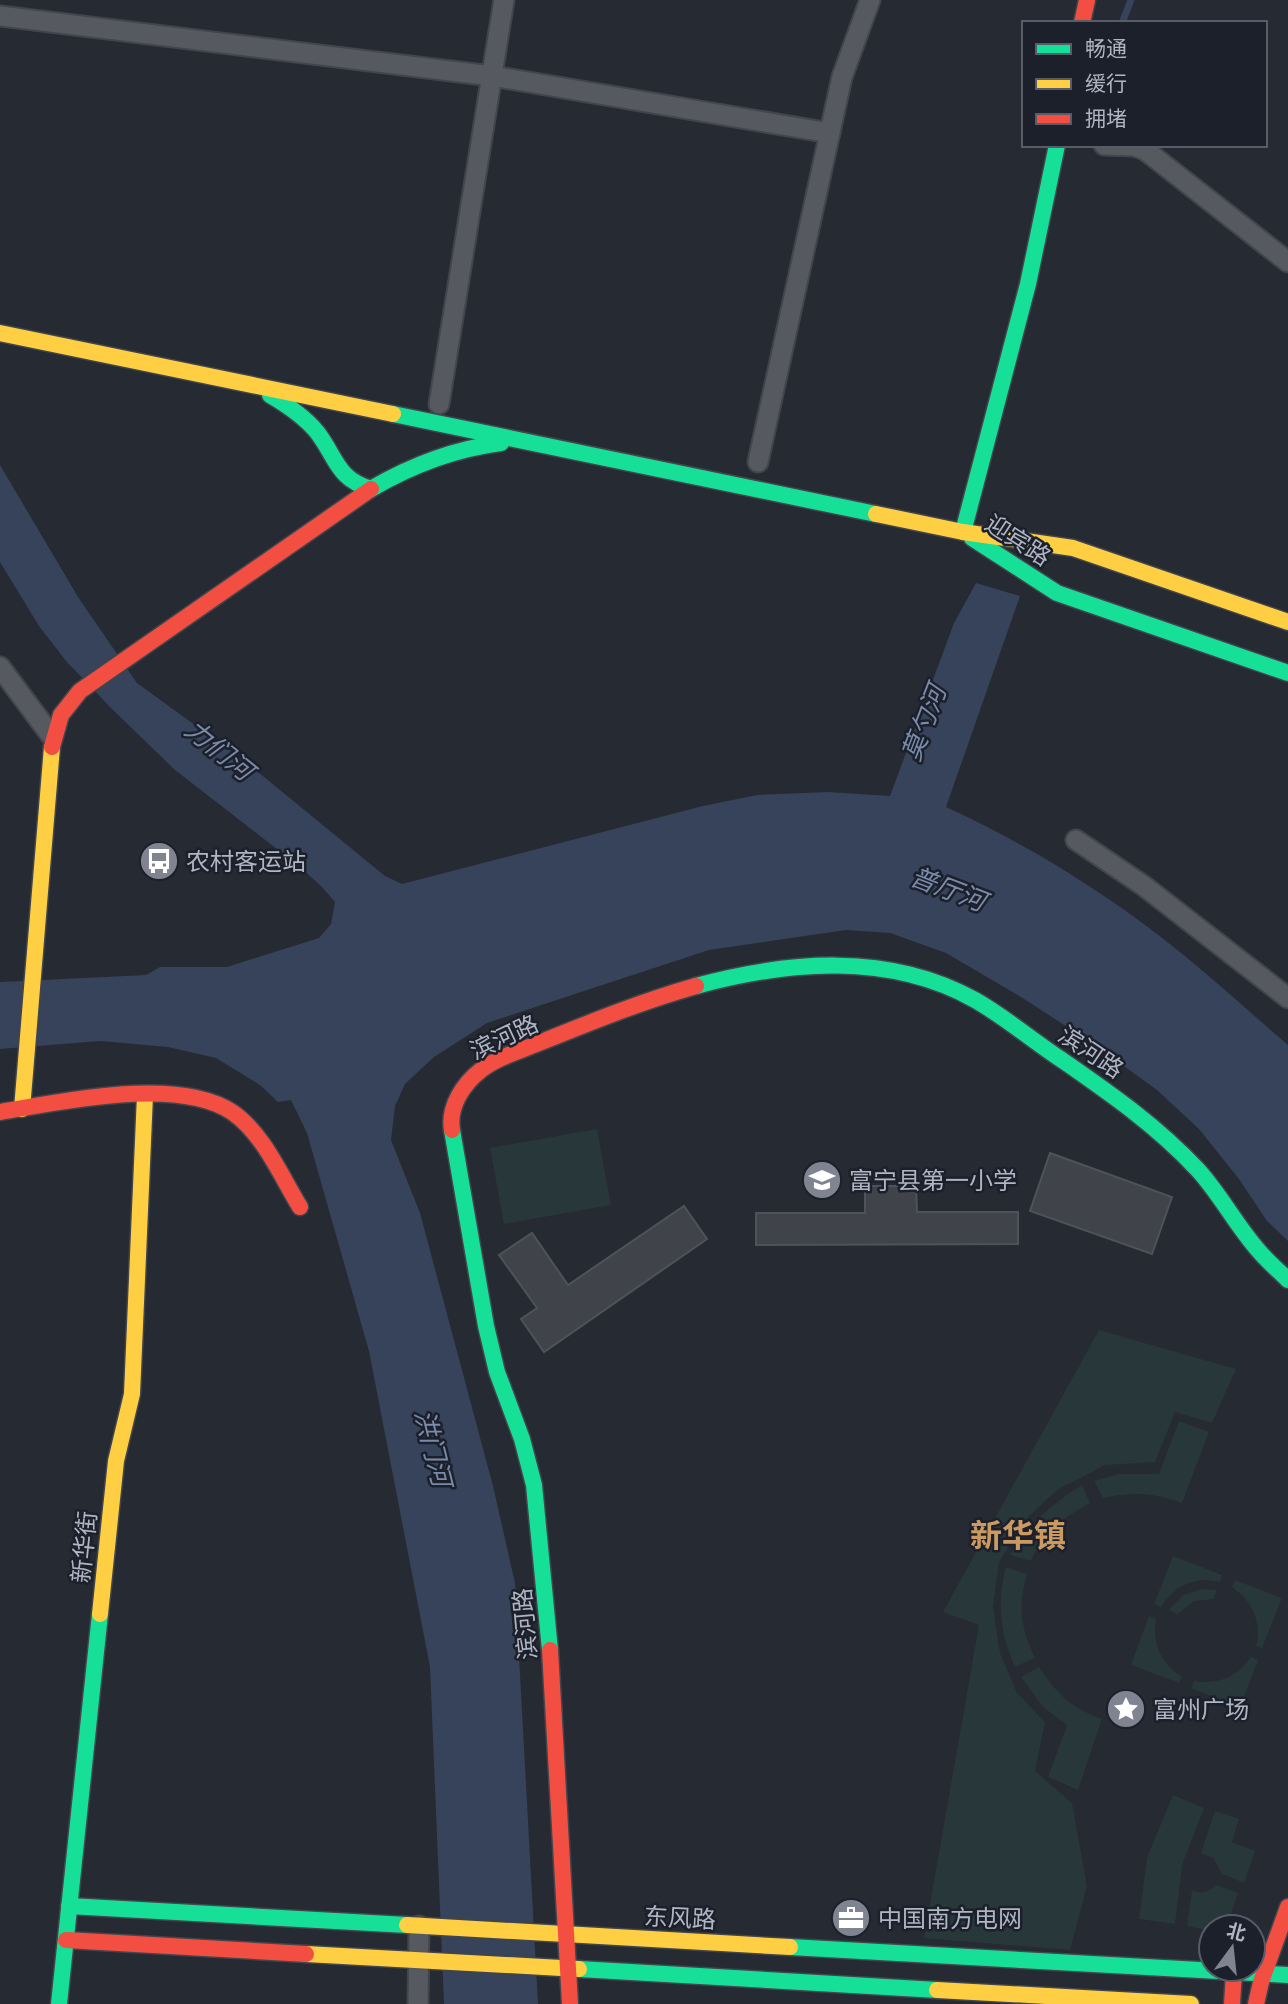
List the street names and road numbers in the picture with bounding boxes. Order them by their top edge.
street label: 迎宾路 [980,508,1056,572]
street label: 滨河路 [465,1009,543,1065]
street label: 滨河路 [1053,1020,1129,1084]
street label: 新华街 [66,1510,102,1584]
street label: 滨河路 [507,1587,543,1661]
street label: 东风路 [643,1902,717,1934]

